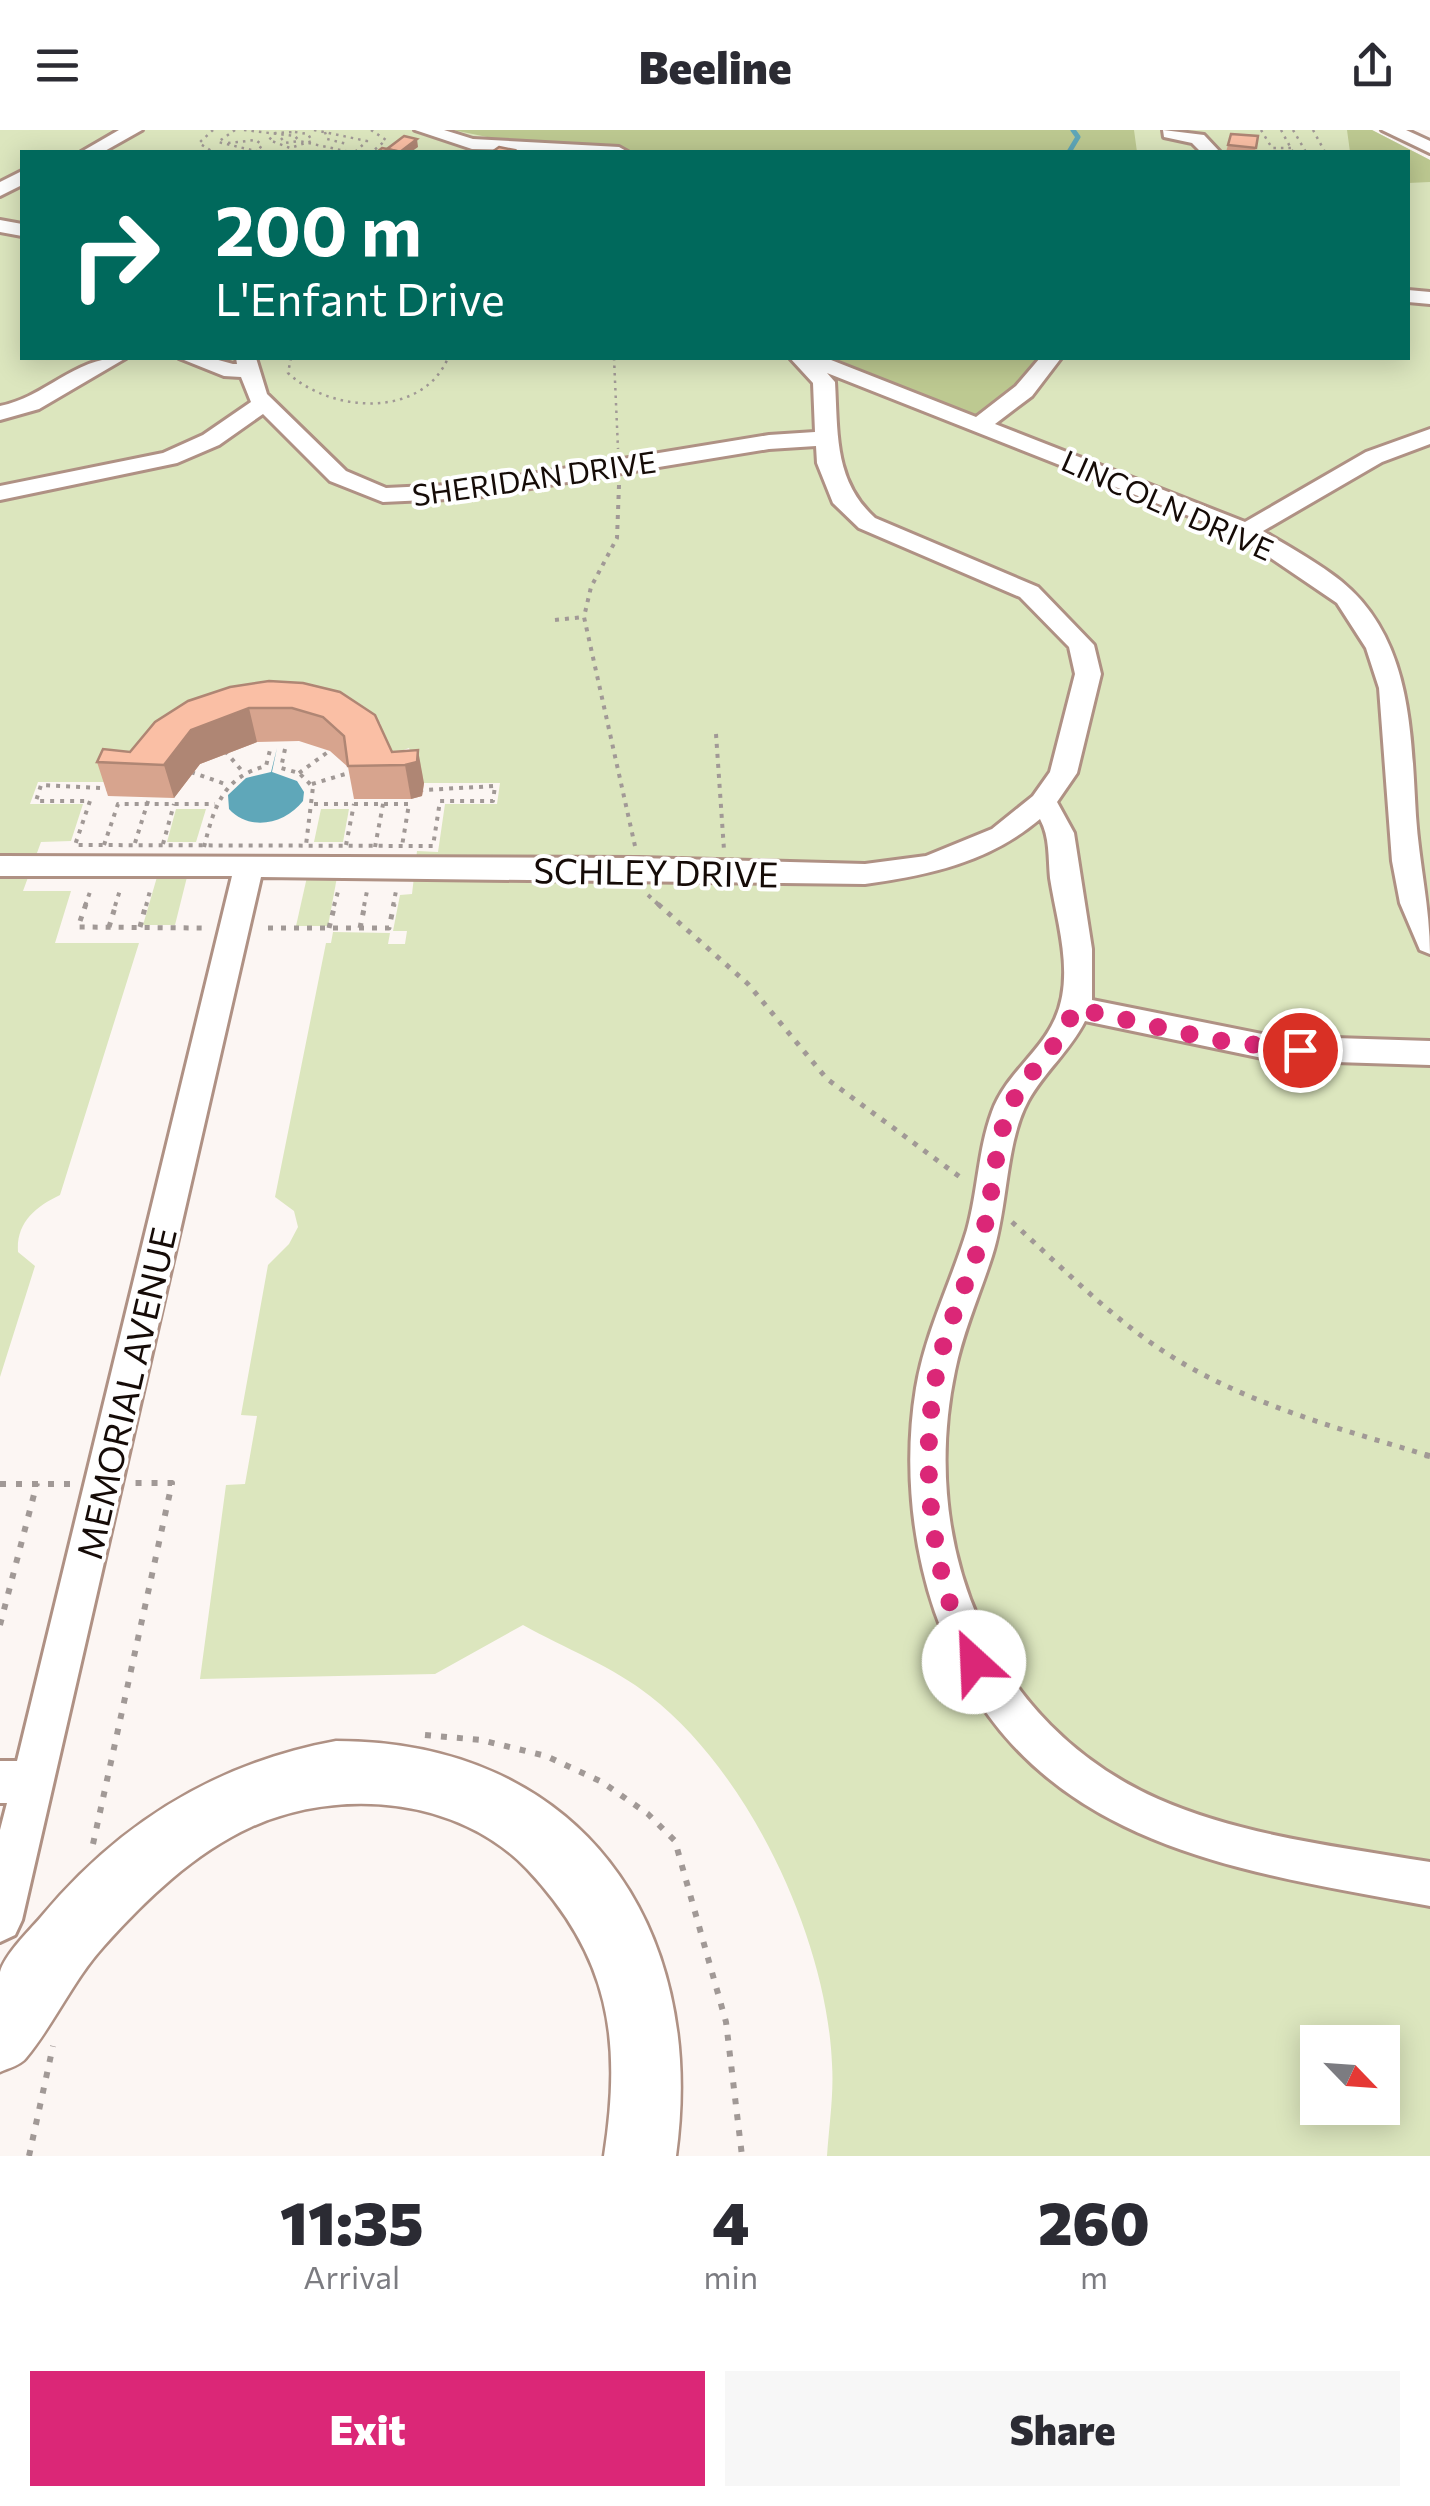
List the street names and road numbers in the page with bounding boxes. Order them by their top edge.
street label: LINCOLN DRIVE [1056,441,1280,567]
street label: SHERIDAN DRIVE [410,442,658,512]
street label: SCHLEY DRIVE [533,847,779,895]
street label: MEMORIAL AVENUE [66,1223,184,1563]

